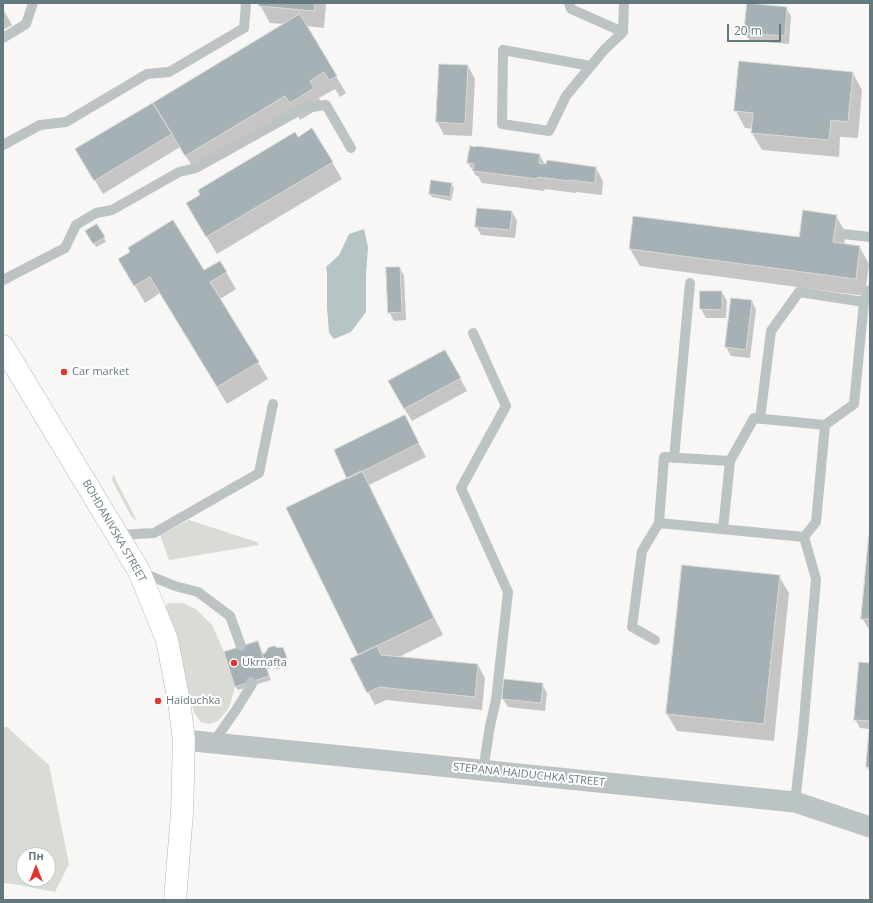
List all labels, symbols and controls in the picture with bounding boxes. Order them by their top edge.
scale bar [729,16,783,42]
text: 20 m [734,22,762,39]
place label: Car market [72,365,129,379]
marker: Car market [59,367,69,377]
street label: BOHDANIVSKA STREET [79,477,149,585]
place label: Ukrnafta [242,656,287,670]
marker: Ukrnafta [229,658,239,668]
place label: Haiduchka [166,694,220,708]
marker: Haiduchka [153,696,163,706]
street label: STEPANA HAIDUCHKA STREET [452,760,606,790]
north arrow [16,847,56,887]
text: Пн [28,848,44,863]

